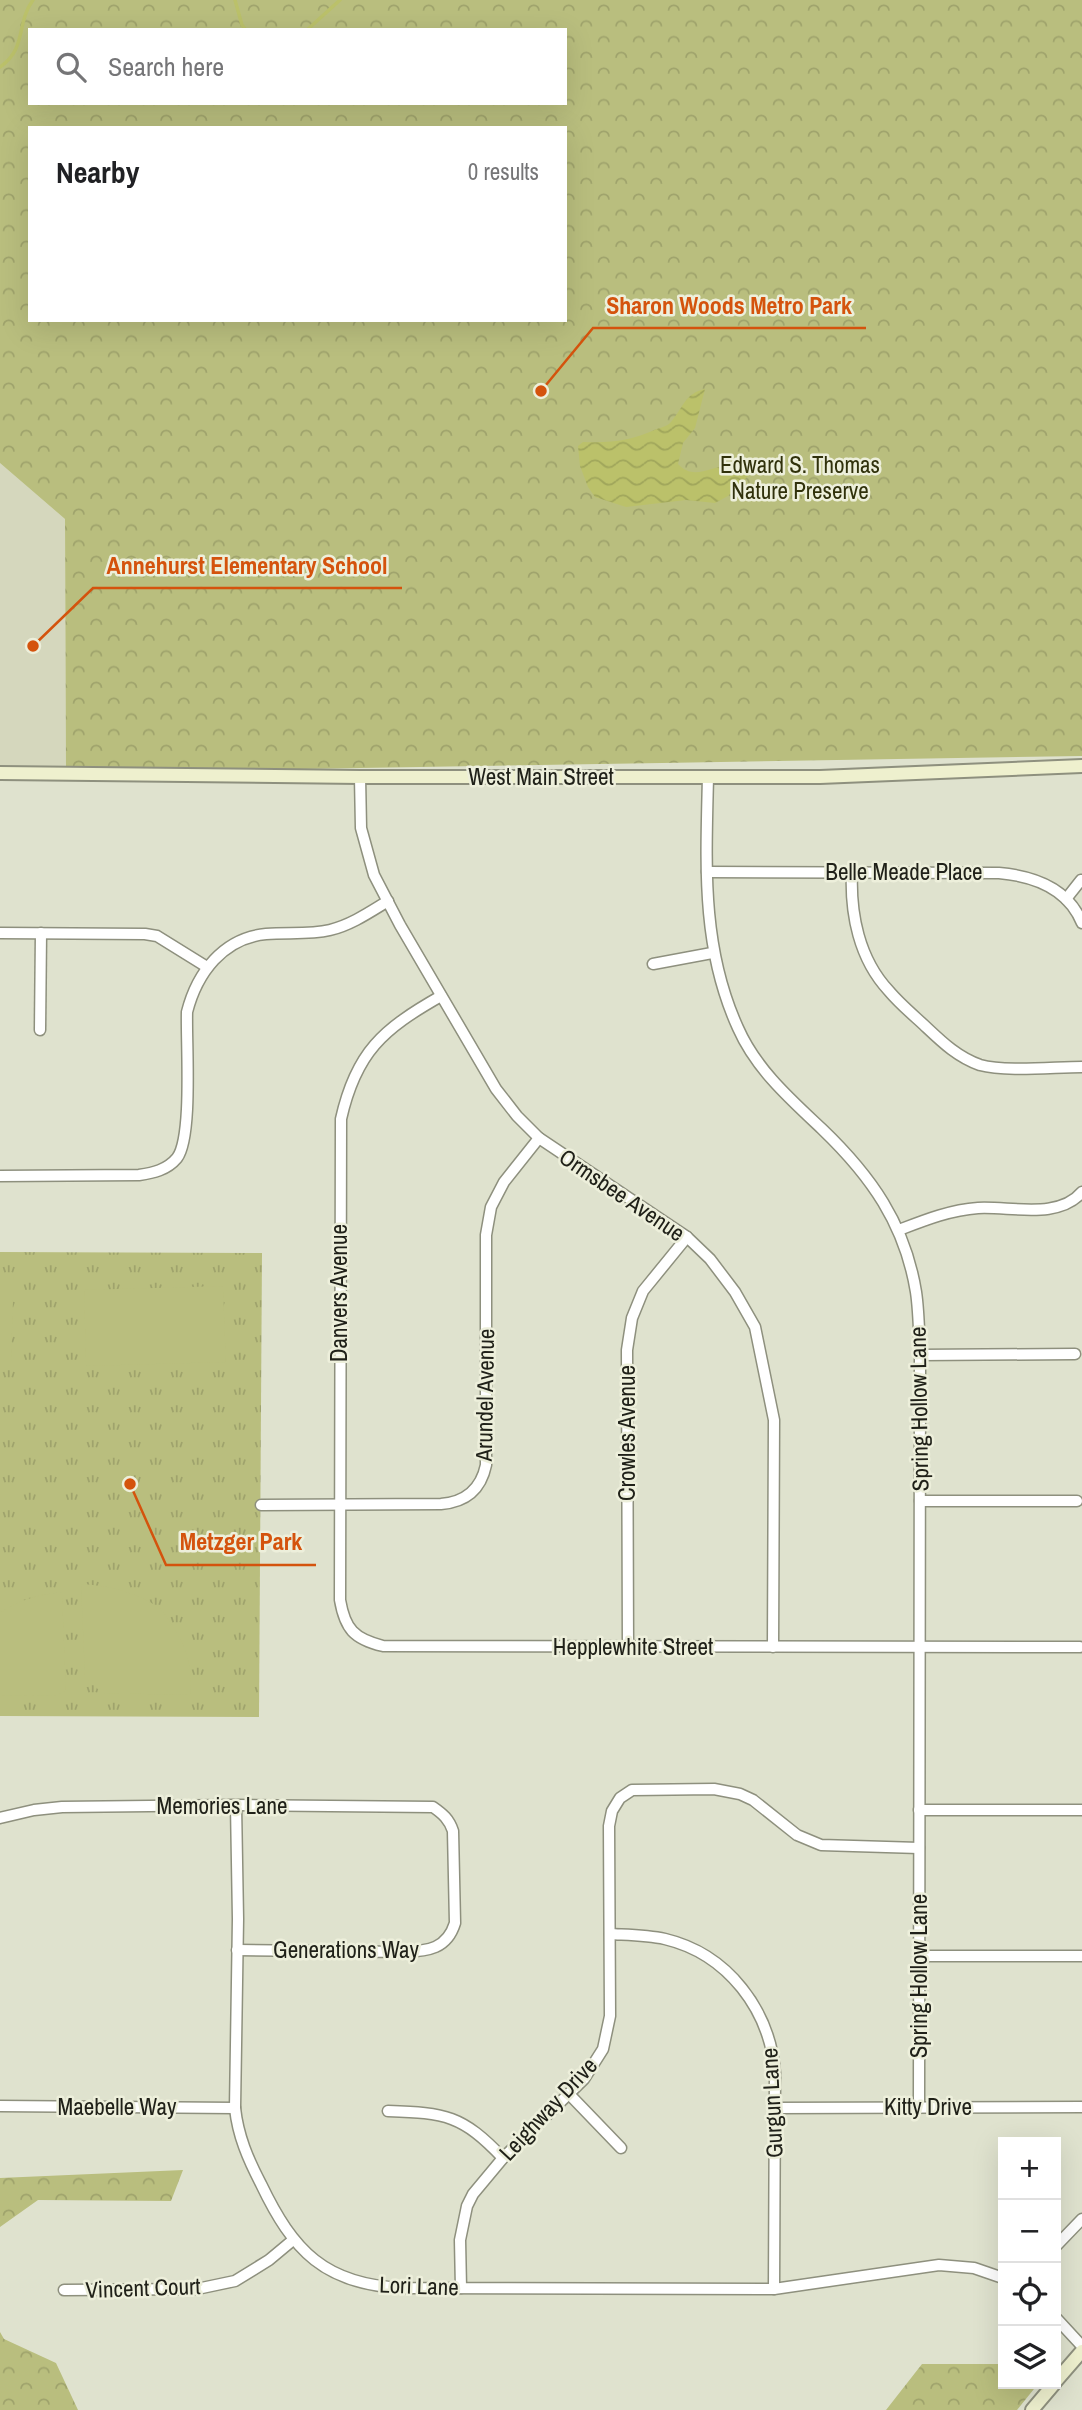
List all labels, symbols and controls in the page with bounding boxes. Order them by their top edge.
search box [28,28,567,105]
icon: search [52,48,90,86]
text: Search here [108,49,224,84]
text: Nearby [56,152,139,192]
text: 0 results [468,156,539,187]
callout: Sharon Woods Metro Park [593,283,866,328]
text: Sharon Woods Metro Park [606,289,852,321]
park label: Edward S. Thomas Nature Preserve [720,449,880,506]
callout: Annehurst Elementary School [93,543,402,588]
text: Annehurst Elementary School [106,549,388,581]
street label: West Main Street [468,761,614,792]
street label: Belle Meade Place [825,856,983,887]
street label: Ormsbee Avenue [553,1141,691,1248]
street label: Danvers Avenue [323,1224,354,1362]
street label: Spring Hollow Lane [902,1326,935,1492]
street label: Arundel Avenue [468,1328,501,1463]
street label: Crowles Avenue [611,1365,642,1501]
callout: Metzger Park [166,1520,316,1565]
text: Metzger Park [180,1525,302,1557]
street label: Hepplewhite Street [553,1631,713,1662]
street label: Memories Lane [156,1790,288,1821]
street label: Spring Hollow Lane [903,1894,934,2058]
street label: Generations Way [273,1934,420,1965]
street label: Gurgun Lane [753,2047,790,2159]
street label: Leighway Drive [492,2050,604,2167]
street label: Maebelle Way [58,2091,177,2122]
street label: Kitty Drive [884,2091,972,2122]
map controls [998,2137,1061,2389]
button: + [998,2137,1061,2200]
button: − [998,2200,1061,2263]
button: locate [998,2263,1061,2326]
street label: Lori Lane [379,2269,459,2302]
street label: Vincent Court [85,2270,201,2305]
button: layers [998,2326,1061,2389]

